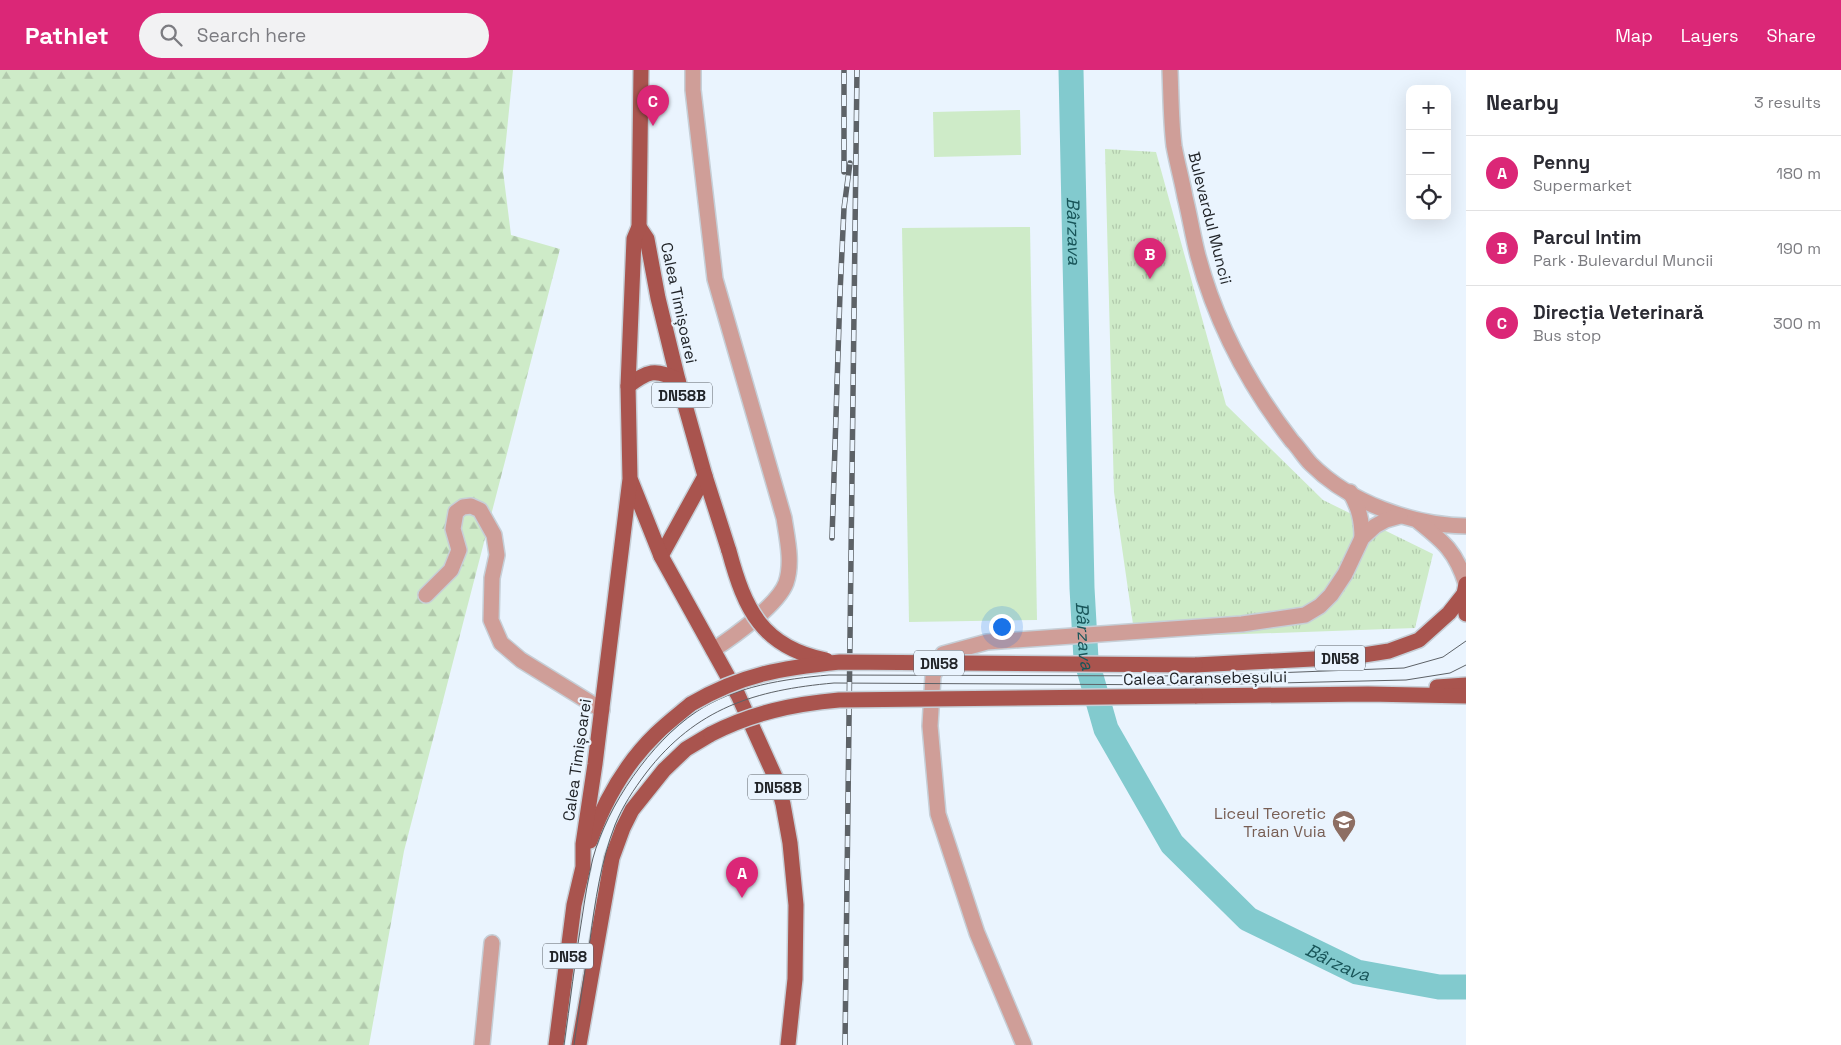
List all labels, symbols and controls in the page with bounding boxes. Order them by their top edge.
search box [139,13,489,58]
text: Pathlet [25,20,109,51]
icon: search [157,21,185,49]
text: Search here [197,23,306,48]
text: Map [1615,24,1653,47]
text: Layers [1681,24,1738,47]
text: Share [1766,24,1816,47]
pin: C [637,85,669,126]
map controls [1406,85,1451,220]
button: + [1406,85,1451,130]
text: Nearby [1486,89,1559,116]
text: 3 results [1754,92,1821,113]
button: − [1406,130,1451,175]
street label: Bulevardul Muncii [1183,150,1237,286]
text: Penny [1533,150,1590,175]
text: A [1497,163,1507,184]
text: 180 m [1776,163,1821,184]
button: locate [1406,175,1451,220]
text: Supermarket [1533,175,1632,196]
water label: Bârzava [1062,197,1087,266]
text: Parcul Intim [1533,225,1642,250]
pin: B [1134,238,1166,279]
text: B [1497,238,1507,259]
text: 190 m [1776,238,1821,259]
street label: Calea Timișoarei [656,241,702,365]
text: Park · Bulevardul Muncii [1533,250,1713,271]
text: Direcția Veterinară [1533,300,1704,325]
text: C [1497,313,1507,334]
text: 300 m [1773,313,1821,334]
text: Bus stop [1533,325,1601,346]
road number: DN58B [652,382,712,408]
water label: Bârzava [1071,601,1100,673]
your location [989,614,1015,640]
road number: DN58 [1315,646,1365,670]
road number: DN58 [914,650,964,676]
street label: Calea Caransebeșului [1123,666,1287,690]
street label: Calea Timișoarei [558,697,596,823]
road number: DN58B [748,774,808,800]
place label: Liceul Teoretic Traian Vuia [1214,803,1326,842]
school or university icon: Liceul Teoretic Traian Vuia [1331,809,1357,843]
pin: A [726,857,758,898]
water label: Bârzava [1302,937,1372,986]
road number: DN58 [543,944,593,968]

